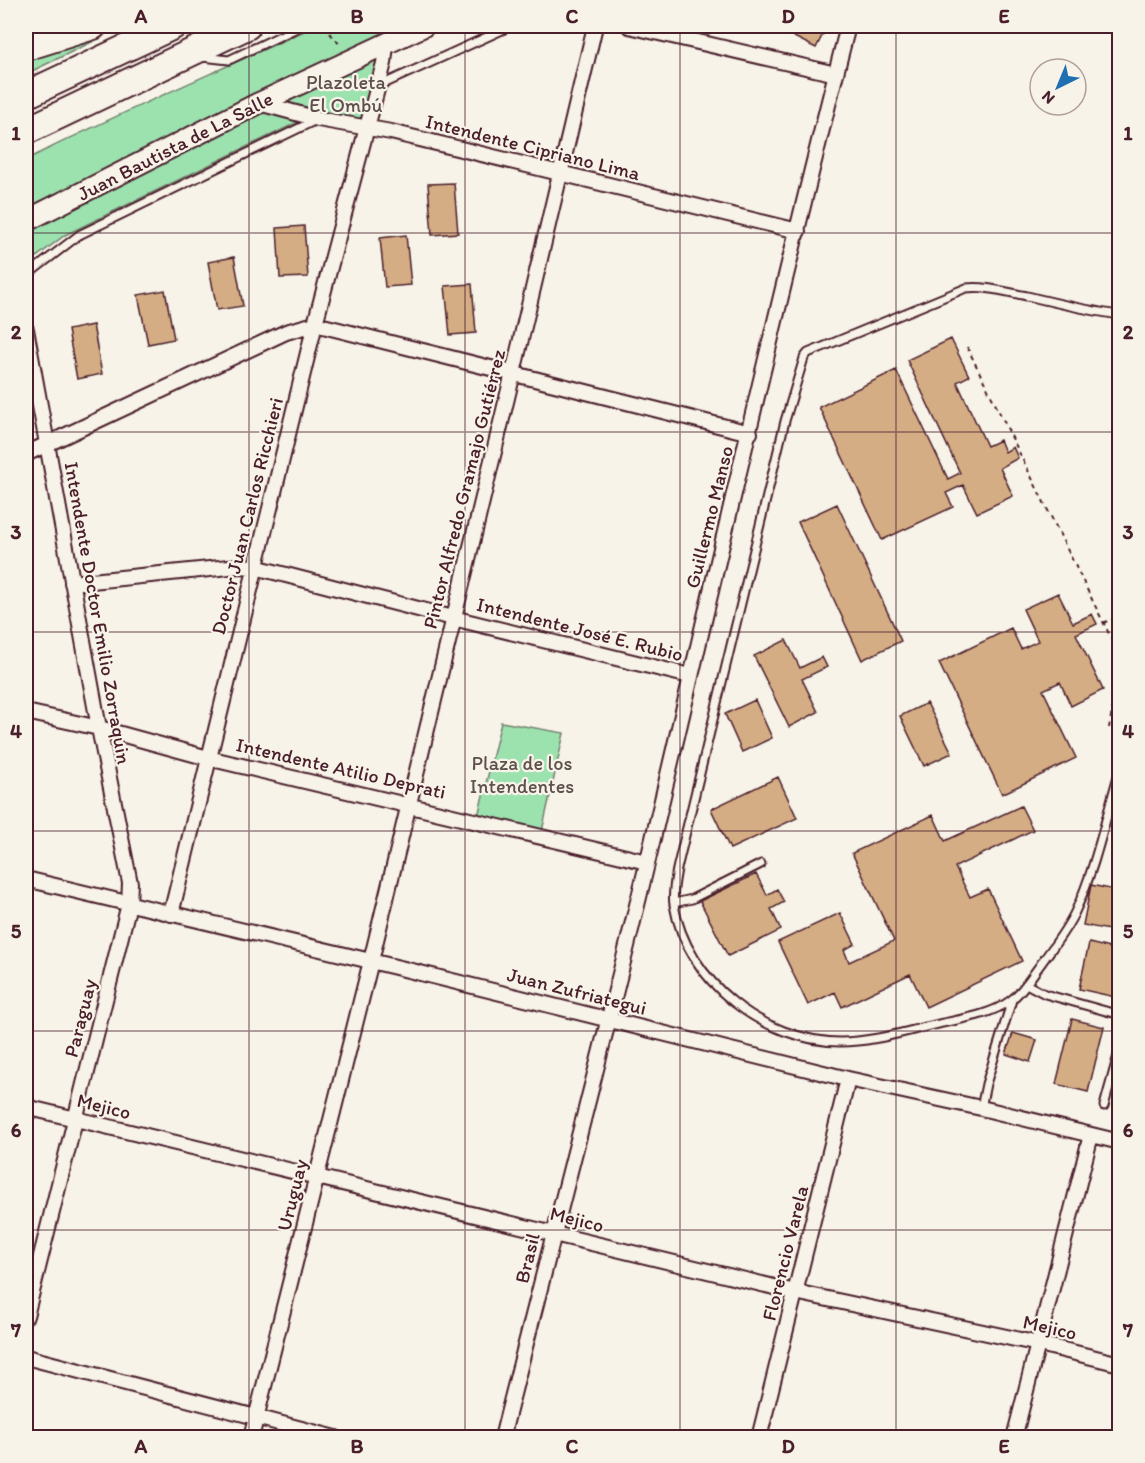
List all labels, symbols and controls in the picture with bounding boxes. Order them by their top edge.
text: A [134,4,148,28]
text: B [351,4,364,28]
text: C [566,4,579,28]
text: D [781,4,795,28]
text: E [998,4,1010,28]
north arrow [1028,57,1088,117]
park label: Plazoleta El Ombú [306,70,387,117]
street label: Juan Bautista de La Salle [73,86,277,206]
text: N [1038,87,1059,108]
street label: Intendente Cipriano Lima [423,109,643,185]
text: 1 [11,121,21,145]
text: 1 [1123,121,1133,145]
text: 2 [11,320,22,344]
text: 2 [1123,320,1134,344]
street label: Pintor Alfredo Gramajo Gutiérrez [418,347,510,631]
street label: Doctor Juan Carlos Ricchieri [206,395,288,637]
street label: Guillermo Manso [680,443,738,591]
street label: Intendente Doctor Emilio Zorraquin [60,460,136,766]
text: 3 [11,520,22,544]
text: 3 [1123,520,1134,544]
street label: Intendente José E. Rubio [474,592,686,666]
text: 4 [10,719,22,743]
text: 4 [1122,719,1134,743]
street label: Intendente Atilio Deprati [234,732,448,804]
park label: Plaza de los Intendentes [470,751,574,798]
text: 5 [11,919,22,943]
text: 5 [1123,919,1134,943]
street label: Juan Zufriategui [505,962,649,1020]
street label: Paraguay [59,976,101,1060]
street label: Mejico [75,1088,133,1124]
text: 6 [11,1118,22,1142]
text: 6 [1123,1118,1134,1142]
street label: Uruguay [272,1156,313,1233]
street label: Florencio Varela [757,1182,814,1323]
street label: Mejico [548,1201,606,1237]
street label: Brasil [509,1230,545,1286]
street label: Mejico [1021,1309,1079,1345]
text: 7 [10,1318,21,1342]
text: 7 [1122,1318,1133,1342]
text: A [134,1434,148,1458]
text: B [351,1434,364,1458]
text: C [566,1434,579,1458]
text: D [781,1434,795,1458]
text: E [998,1434,1010,1458]

